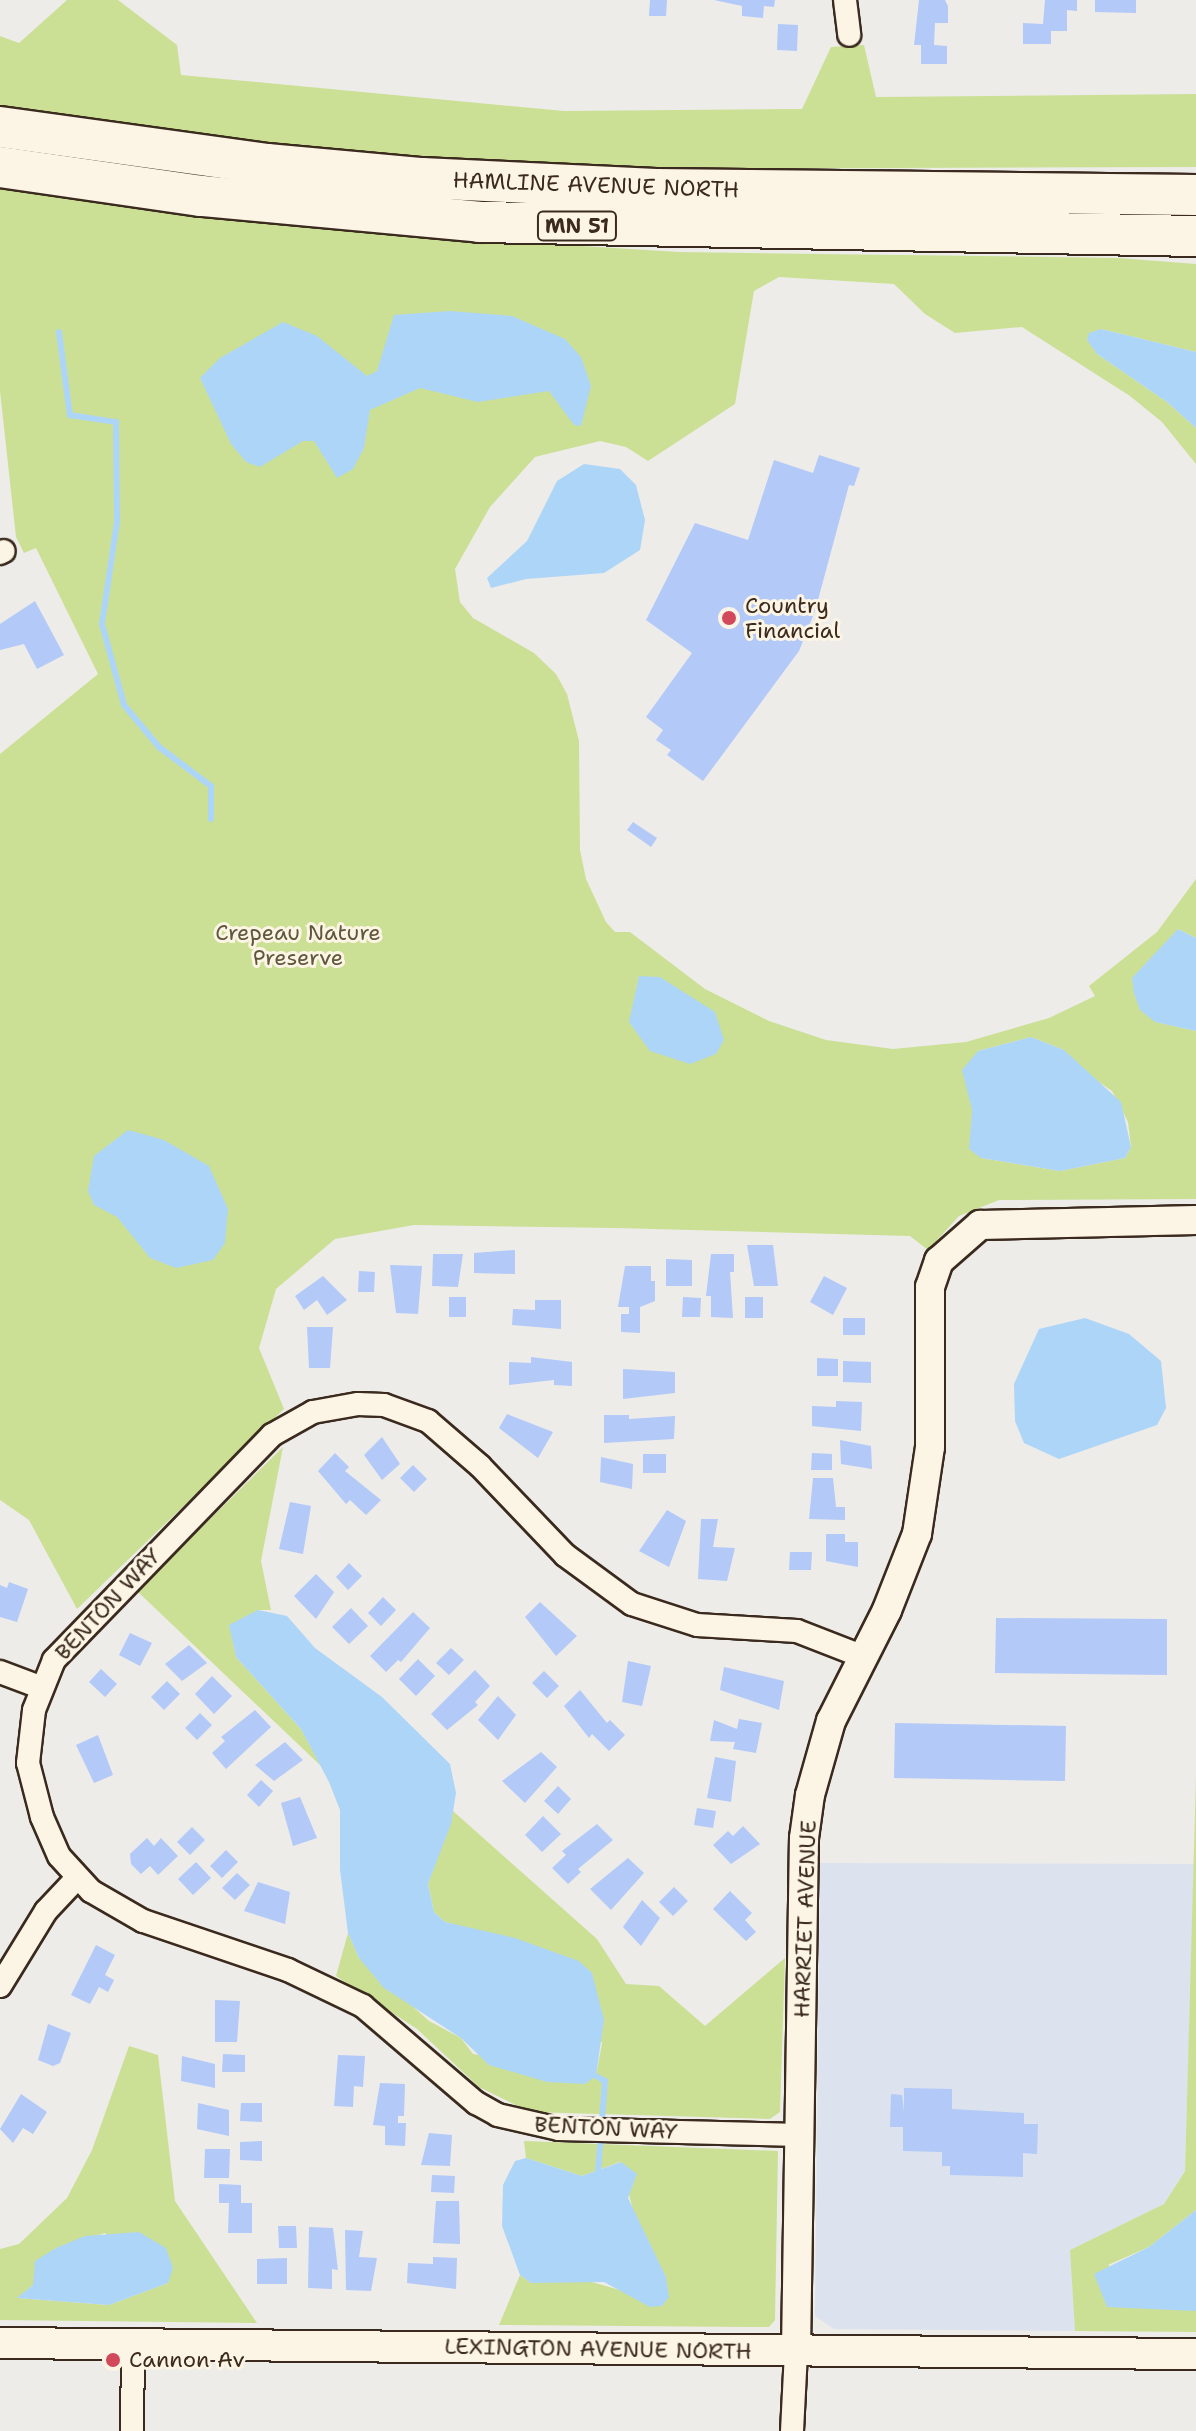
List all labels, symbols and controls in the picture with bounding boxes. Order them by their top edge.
street label: HAMLINE AVENUE NORTH [452,167,740,203]
road number: MN 51 [535,210,619,242]
place label: Country Financial [745,592,840,644]
marker: Country Financial [720,609,738,627]
park label: Crepeau Nature Preserve [215,919,381,970]
street label: BENTON WAY [49,1543,167,1665]
street label: HARRIET AVENUE [788,1820,822,2018]
street label: BENTON WAY [534,2111,678,2145]
street label: LEXINGTON AVENUE NORTH [444,2333,752,2365]
place label: Cannon Av [129,2347,245,2373]
marker: Cannon Av [104,2351,122,2369]

